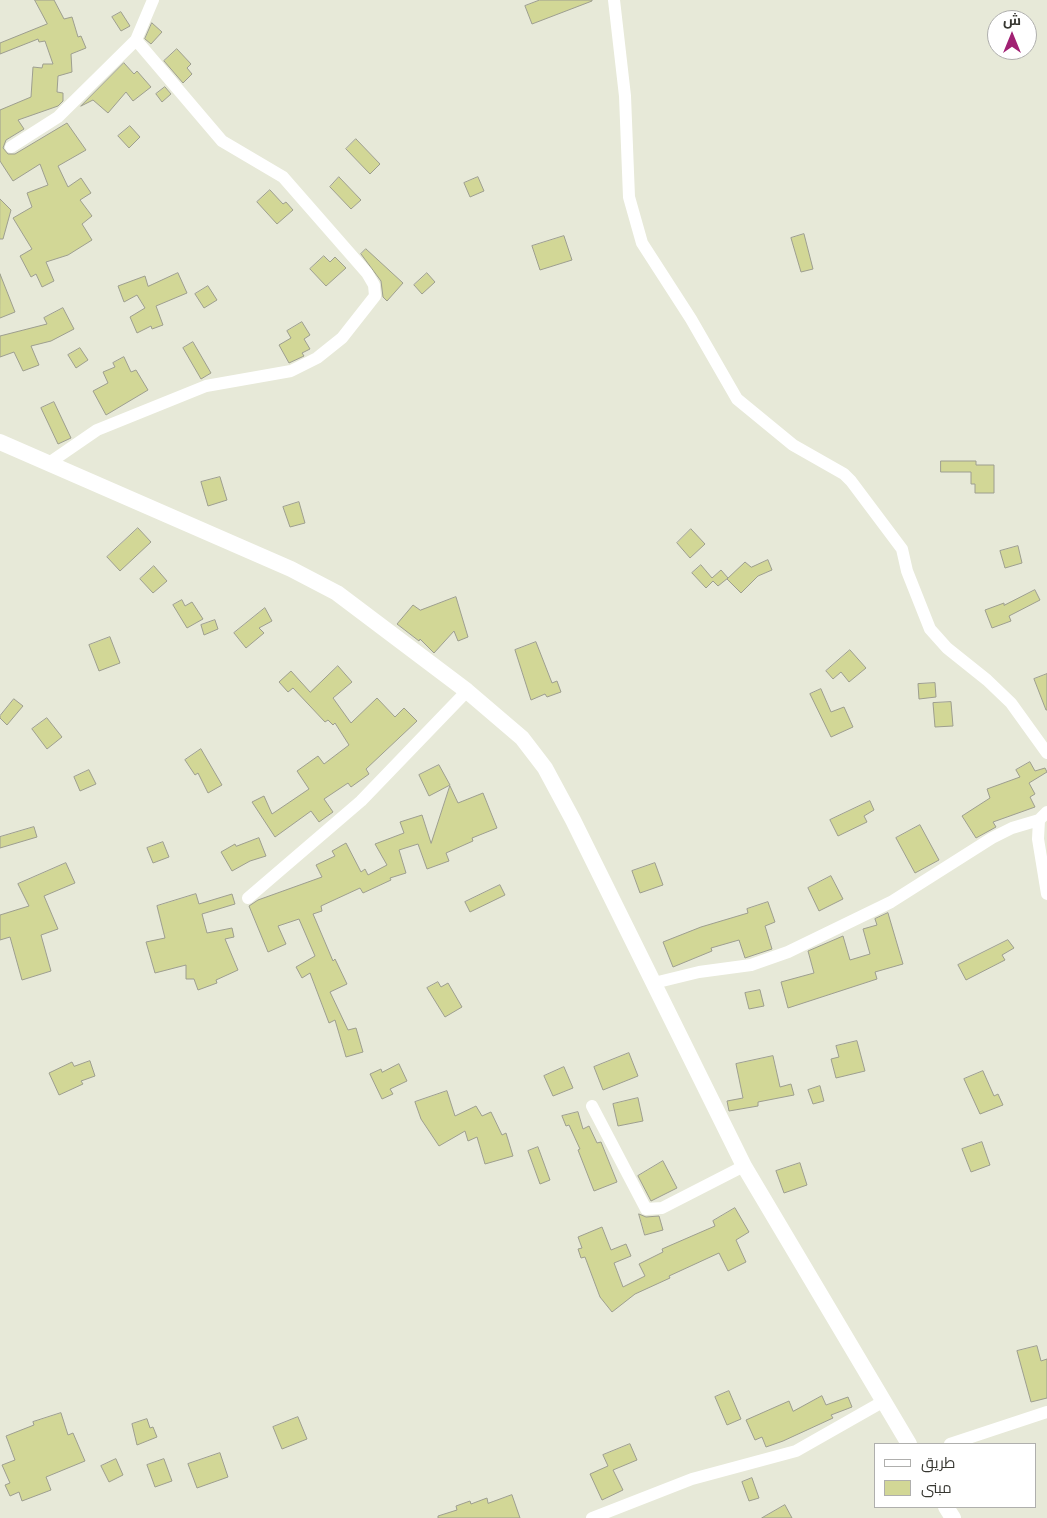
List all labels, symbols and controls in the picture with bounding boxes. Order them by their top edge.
north arrow [987,10,1037,60]
text: ش [1003,12,1021,29]
legend [874,1443,1037,1508]
text: طريق [921,1454,955,1472]
text: مبنى [921,1479,952,1497]

